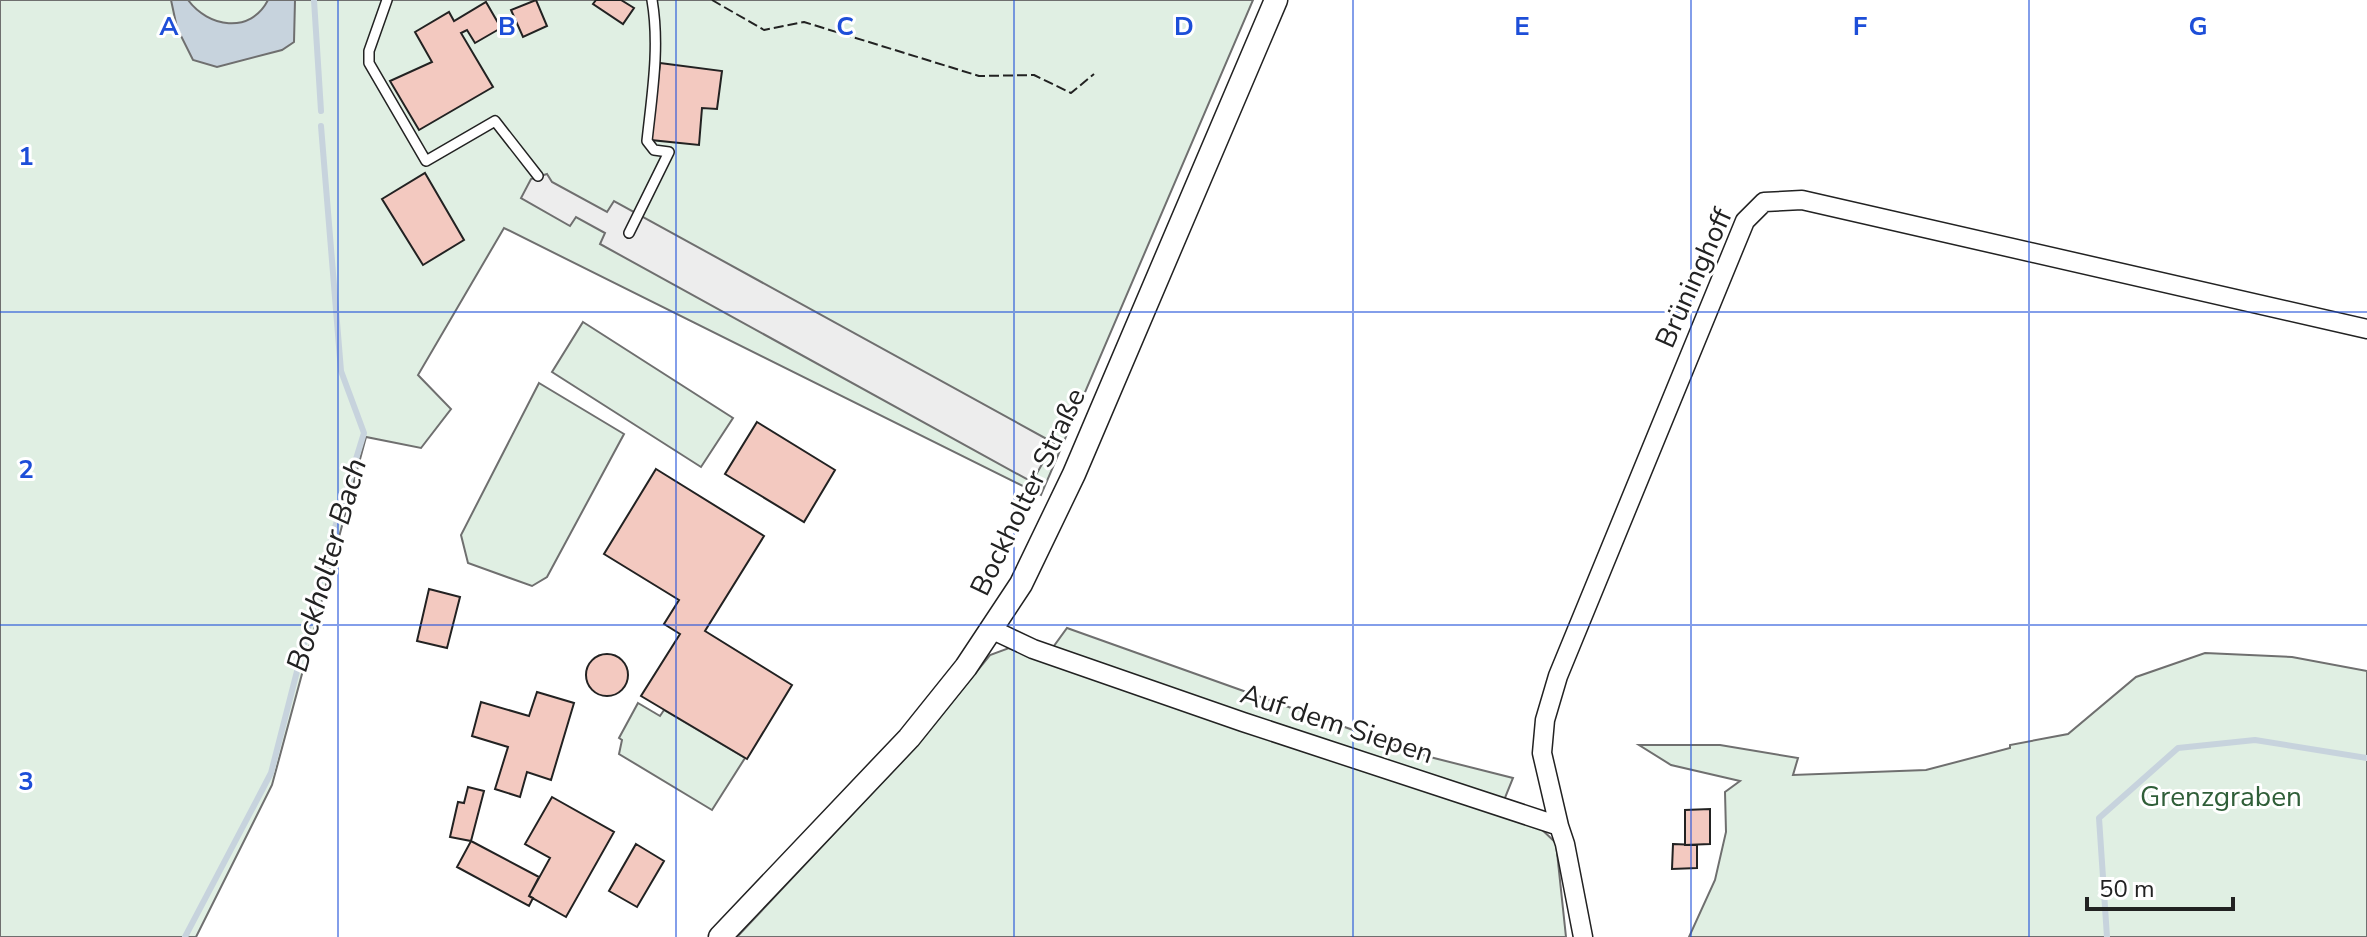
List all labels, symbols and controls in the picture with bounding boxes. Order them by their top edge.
text: A [159,9,179,44]
text: B [498,9,516,44]
text: C [836,9,854,44]
text: D [1174,9,1194,44]
text: E [1514,9,1530,44]
text: F [1853,9,1867,44]
text: G [2188,9,2208,44]
text: 1 [18,139,34,174]
street label: Brüninghoff [1646,202,1742,354]
street label: Bockholter Straße [961,382,1095,602]
text: 2 [18,452,34,487]
water label: Bockholter Bach [277,454,377,676]
street label: Auf dem Siepen [1236,675,1438,773]
text: 3 [18,764,34,799]
park label: Grenzgraben [2140,778,2302,816]
scale bar [2087,861,2233,911]
text: 50 m [2099,873,2155,905]

